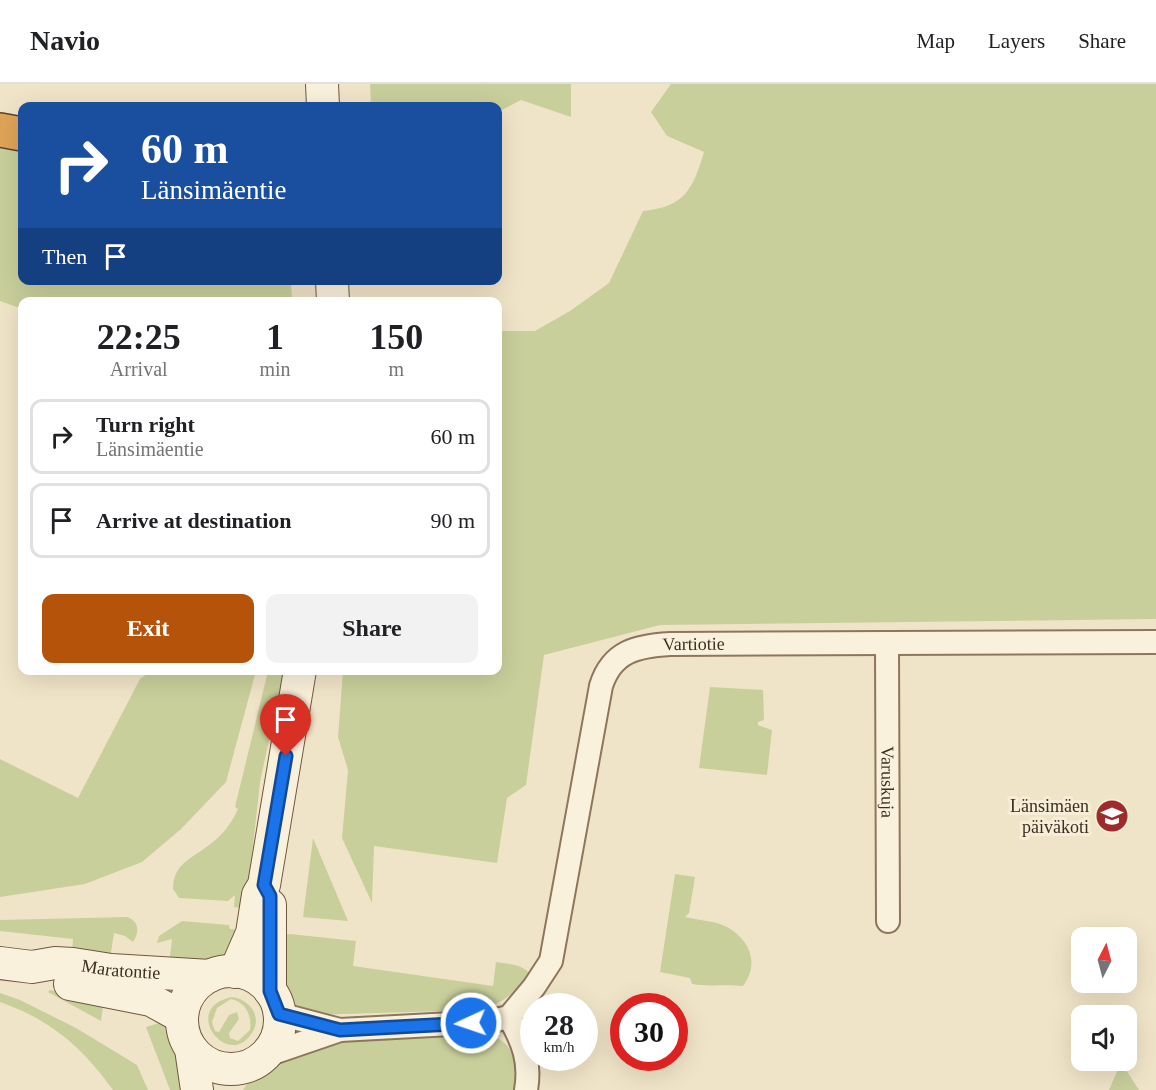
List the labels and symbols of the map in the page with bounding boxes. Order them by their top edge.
street label: Vartiotie [662,634,725,654]
pin [260,694,311,756]
street label: Varuskuja [877,746,898,818]
place label: Länsimäen päiväkoti [1010,796,1089,837]
school or university icon: Länsimäen päiväkoti [1094,798,1130,834]
north arrow [1071,927,1137,993]
street label: Maratontie [80,956,161,983]
position arrow [439,991,503,1055]
speed limit sign: 30 [610,993,688,1071]

